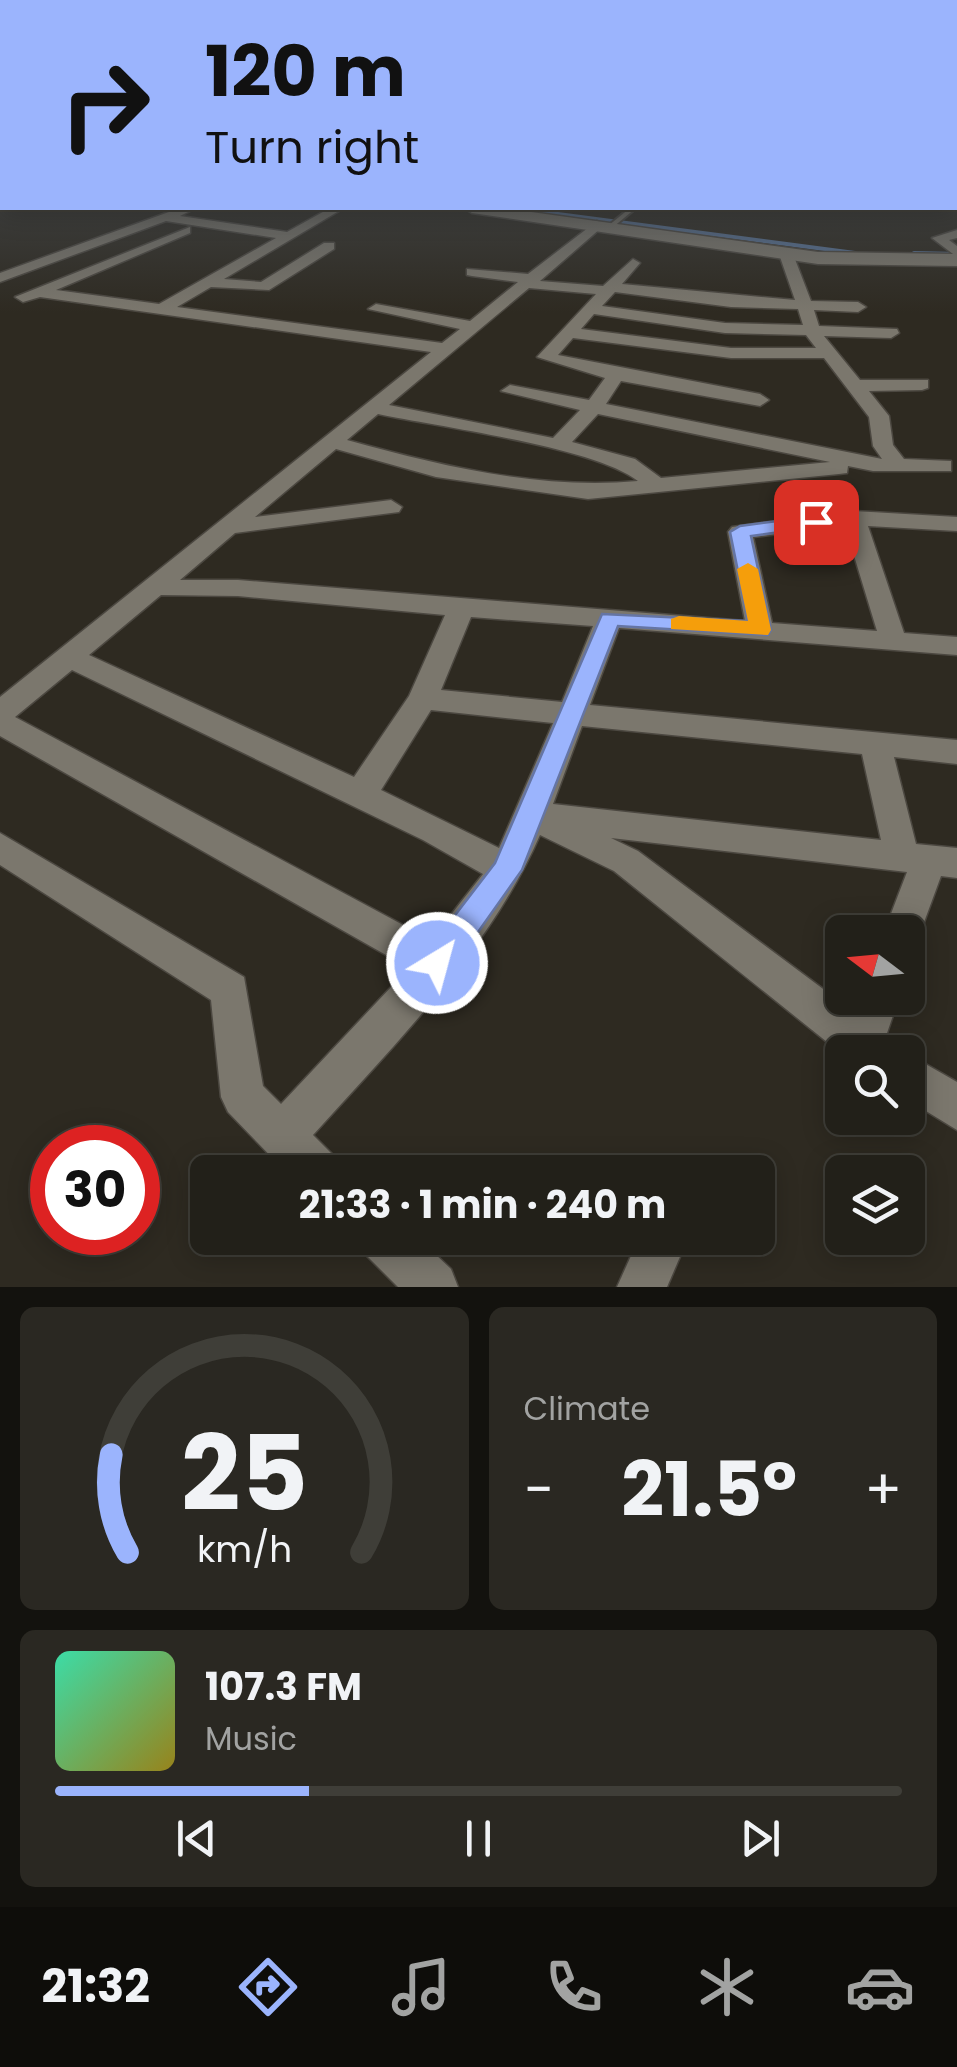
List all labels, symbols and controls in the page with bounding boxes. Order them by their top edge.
text: 120 m [205,22,406,121]
icon: right [40,40,170,170]
text: Turn right [205,116,419,179]
pin [774,480,859,565]
icon: arrive [789,495,844,550]
position arrow [385,911,489,1015]
north arrow [825,915,925,1015]
map controls [825,915,925,1255]
button: search [825,1035,925,1135]
speed limit sign: 30 [30,1125,160,1255]
button: layers [825,1155,925,1255]
text: 21:33 · 1 min · 240 m [299,1178,666,1231]
text: Climate [524,1386,650,1431]
text: 25 [181,1401,308,1546]
text: 21.5° [621,1437,797,1542]
text: − [524,1451,554,1528]
text: + [864,1451,902,1528]
text: km/h [197,1524,292,1575]
text: 107.3 FM [205,1660,362,1713]
text: Music [205,1716,297,1761]
icon: previous [169,1811,224,1866]
icon: pause [451,1811,506,1866]
icon: next [733,1811,788,1866]
icon: directions [233,1952,303,2022]
icon: music [386,1952,456,2022]
icon: phone [539,1952,609,2022]
icon: climate [692,1952,762,2022]
icon: car [845,1952,915,2022]
text: 21:32 [42,1955,150,2018]

